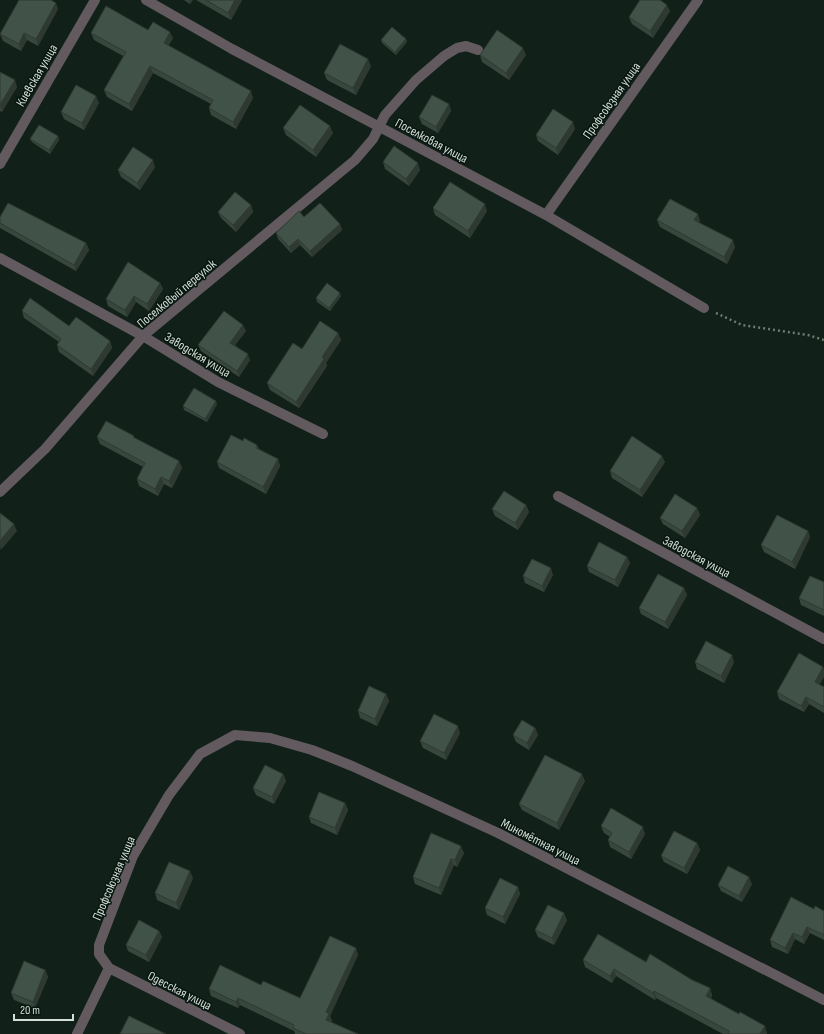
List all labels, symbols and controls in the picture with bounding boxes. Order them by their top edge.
street label: Киевская улица [13,41,61,110]
street label: Профсоюзная улица [579,59,644,142]
street label: Поселковая улица [392,115,471,167]
street label: Поселковый переулок [134,256,220,332]
street label: Заводская улица [161,329,234,381]
street label: Заводская улица [660,532,733,581]
street label: Миномётная улица [498,815,583,869]
street label: Профсоюзная улица [89,834,139,923]
street label: Одесская улица [145,968,214,1014]
scale bar [14,996,73,1022]
text: 20 m [20,1003,40,1018]

